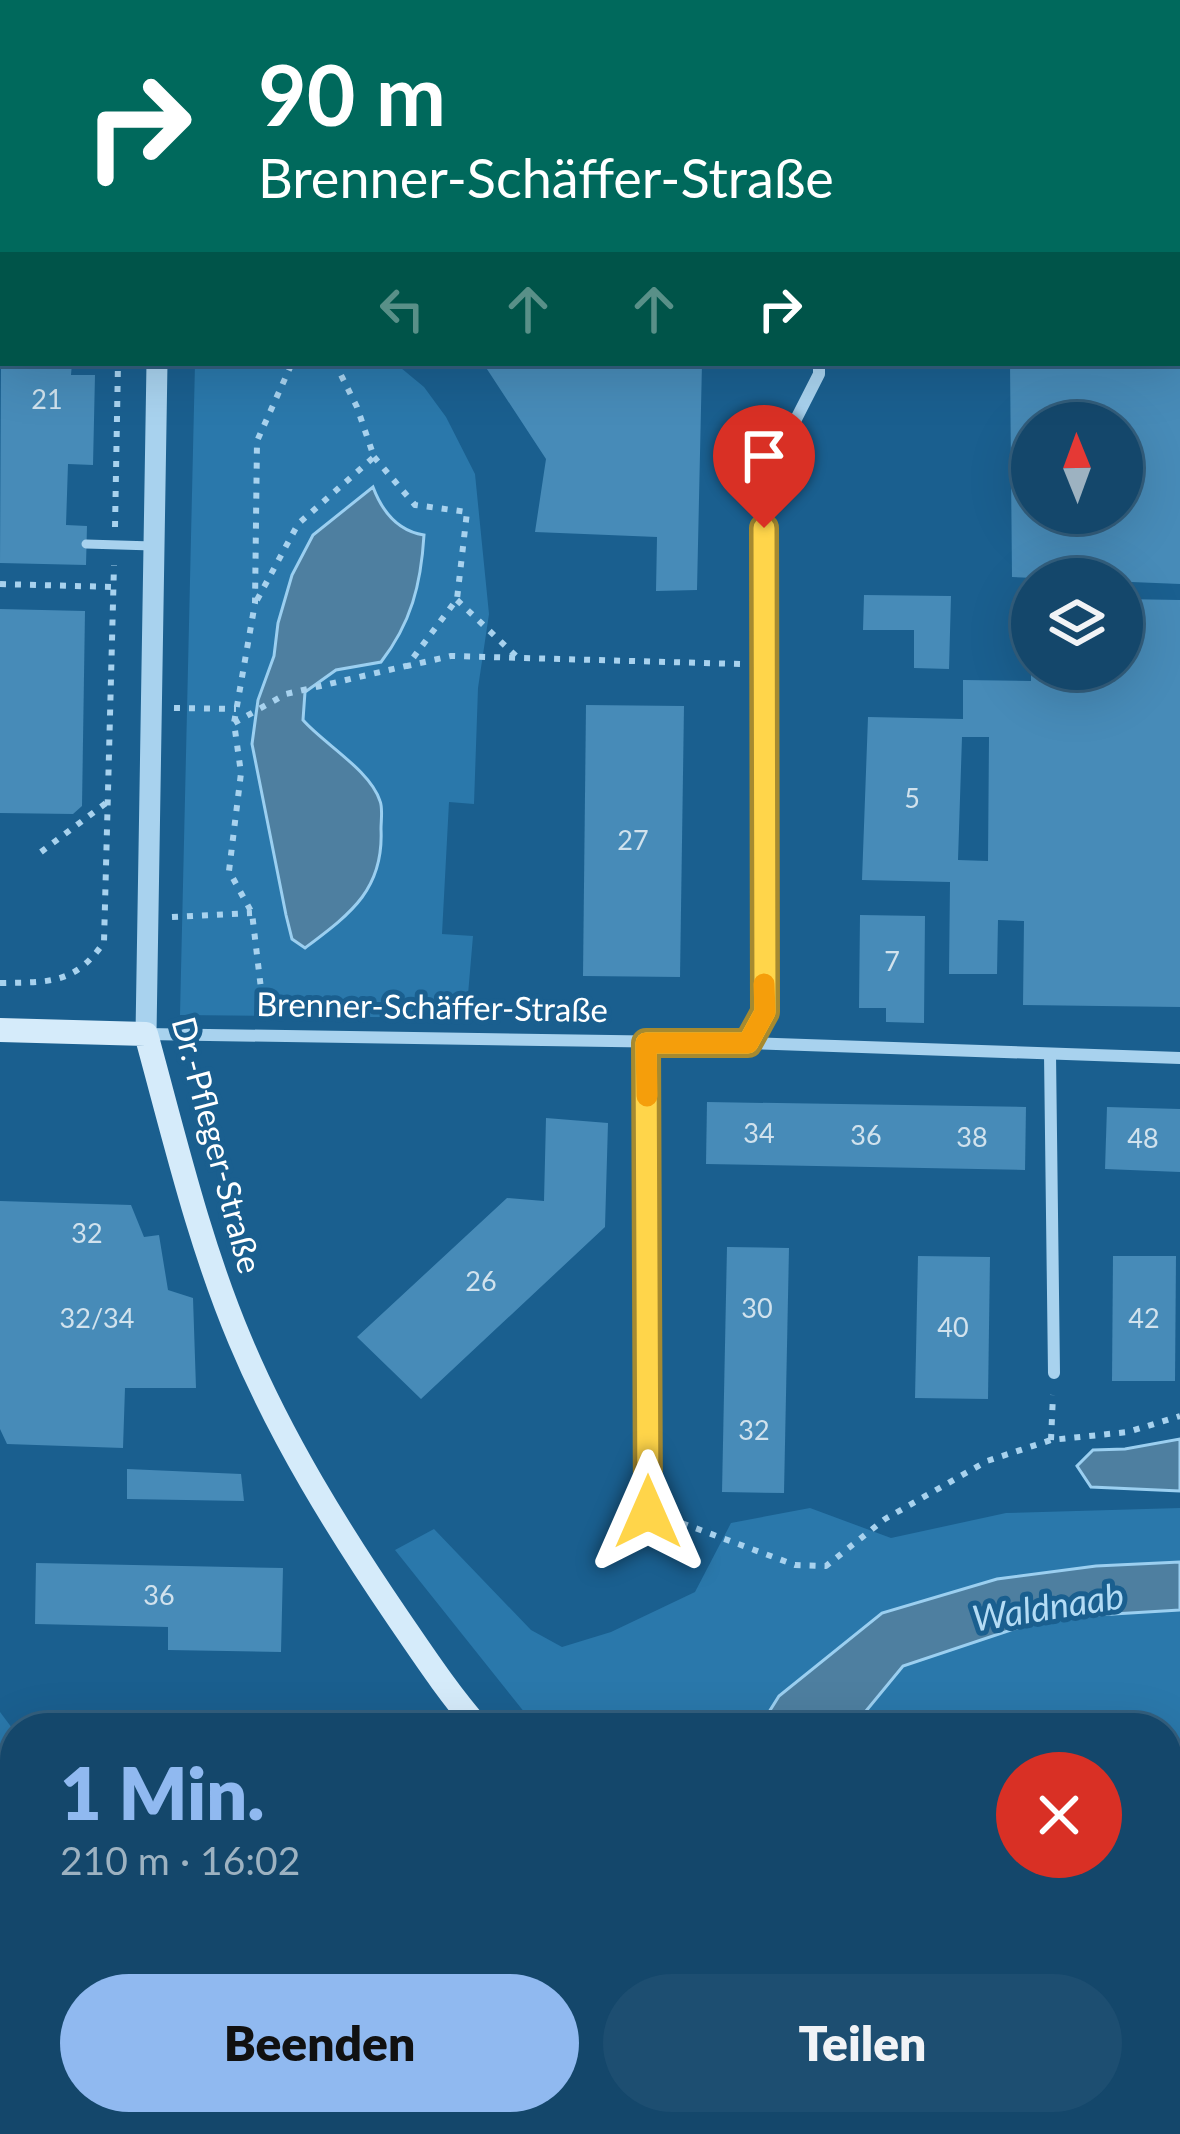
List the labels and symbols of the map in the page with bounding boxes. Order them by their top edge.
house number: 21 [31,382,63,415]
north arrow [1011,402,1143,534]
pin [713,405,815,528]
house number: 5 [904,781,920,814]
house number: 27 [617,823,649,856]
house number: 7 [884,944,900,977]
street label: Brenner-Schäffer-Straße [256,983,608,1029]
street label: Dr.-Pfleger-Straße [165,1012,271,1277]
house number: 34 [743,1116,775,1149]
house number: 36 [850,1118,882,1151]
house number: 38 [956,1120,988,1153]
house number: 48 [1127,1121,1159,1154]
house number: 32 [71,1216,103,1249]
house number: 26 [465,1264,497,1297]
house number: 30 [741,1291,773,1324]
house number: 32/34 [60,1301,134,1334]
house number: 42 [1128,1301,1160,1334]
house number: 40 [937,1310,969,1343]
house number: 32 [738,1413,770,1446]
position arrow [585,1449,711,1575]
water label: Waldnaab [969,1572,1127,1640]
house number: 36 [143,1578,175,1611]

